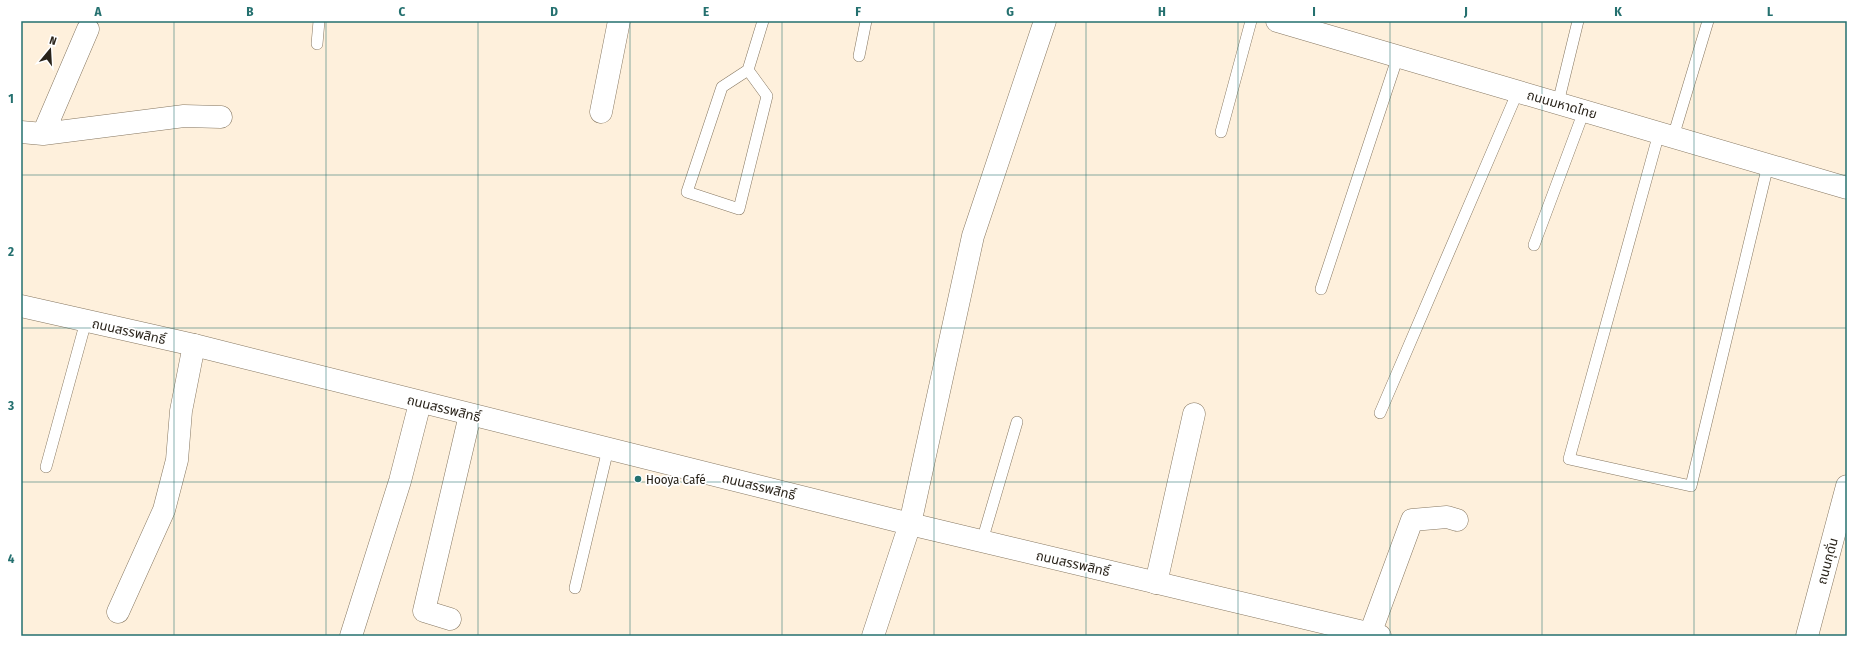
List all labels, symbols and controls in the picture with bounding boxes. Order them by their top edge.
text: A [93,4,102,19]
text: B [246,4,254,19]
text: C [399,4,406,19]
text: D [550,4,558,19]
text: E [703,4,709,19]
text: F [855,4,861,19]
text: G [1006,4,1014,19]
text: H [1158,4,1166,19]
text: I [1312,4,1316,19]
text: J [1463,4,1468,19]
text: K [1614,4,1622,19]
text: L [1767,4,1773,19]
north arrow [30,30,70,70]
text: N [48,34,58,48]
street label: ถนนมหาดไทย [1525,87,1599,122]
text: 1 [8,91,14,106]
text: 2 [7,244,14,259]
street label: ถนนสรรพสิทธิ์ [90,315,168,347]
street label: ถนนสรรพสิทธิ์ [406,392,483,425]
text: 3 [7,398,14,413]
street label: ถนนสรรพสิทธิ์ [721,470,798,503]
place label: Hooya Café [646,472,706,487]
marker: Hooya Café [633,474,643,484]
street label: ถนนกุดั่น [1813,536,1841,586]
street label: ถนนสรรพสิทธิ์ [1034,547,1112,579]
text: 4 [8,551,15,566]

